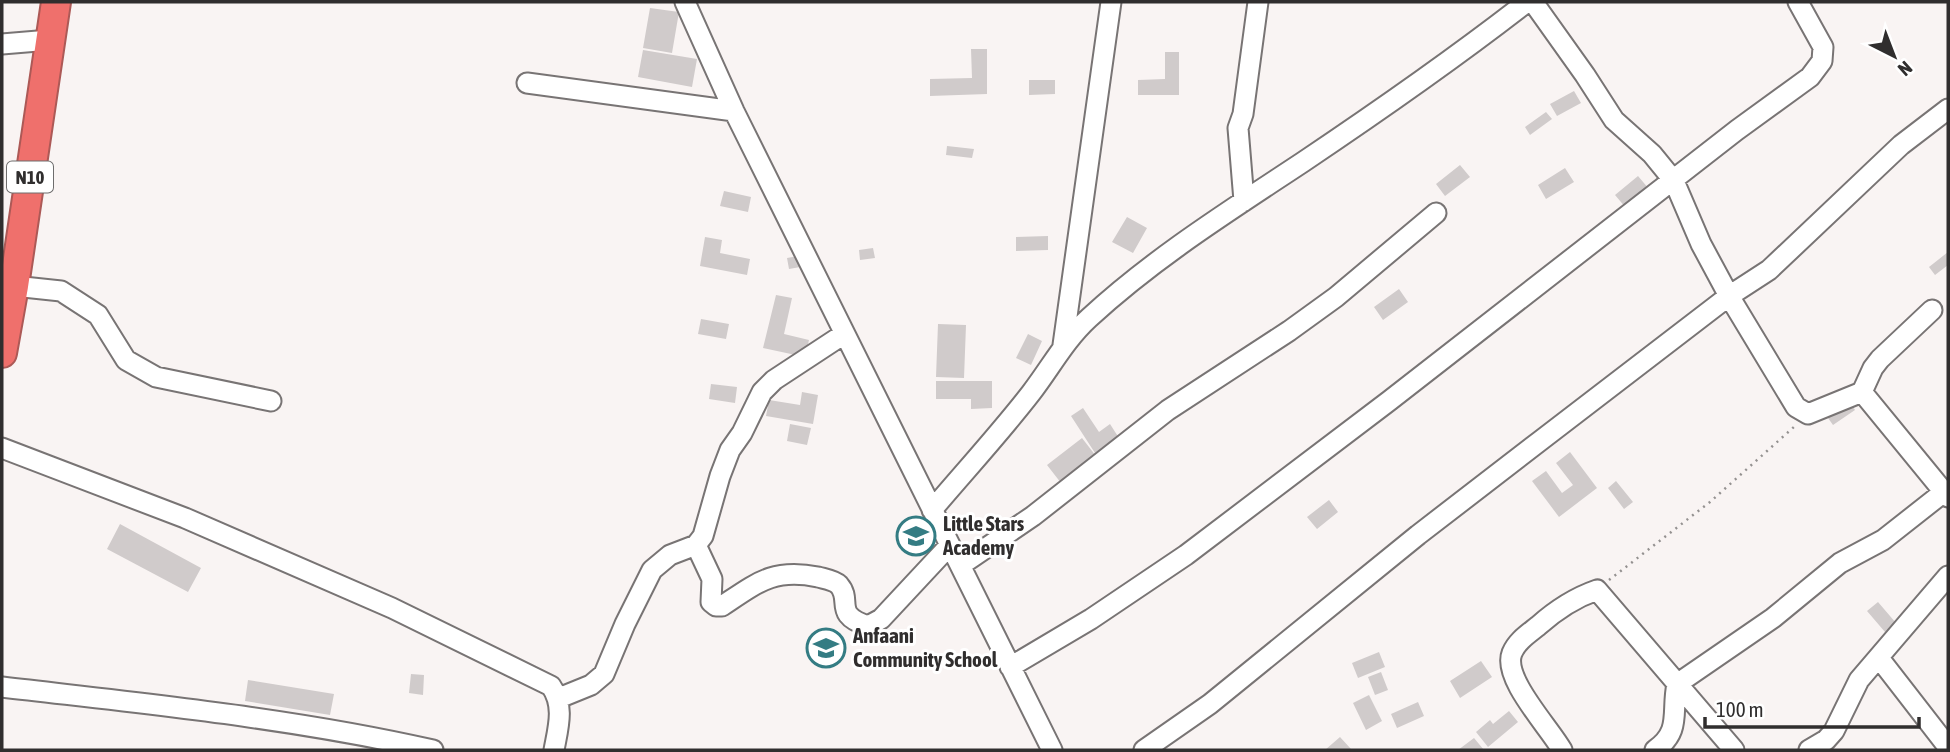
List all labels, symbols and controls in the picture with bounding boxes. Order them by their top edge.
north arrow [1859,21,1929,91]
text: N [1894,57,1917,81]
road number: N10 [7,162,53,192]
place label: Little Stars Academy [942,511,1025,559]
school or university icon: Little Stars Academy [895,515,937,557]
place label: Anfaani Community School [852,623,998,671]
school or university icon: Anfaani Community School [805,627,847,669]
scale bar [1705,686,1918,730]
text: 100 m [1716,697,1764,721]

